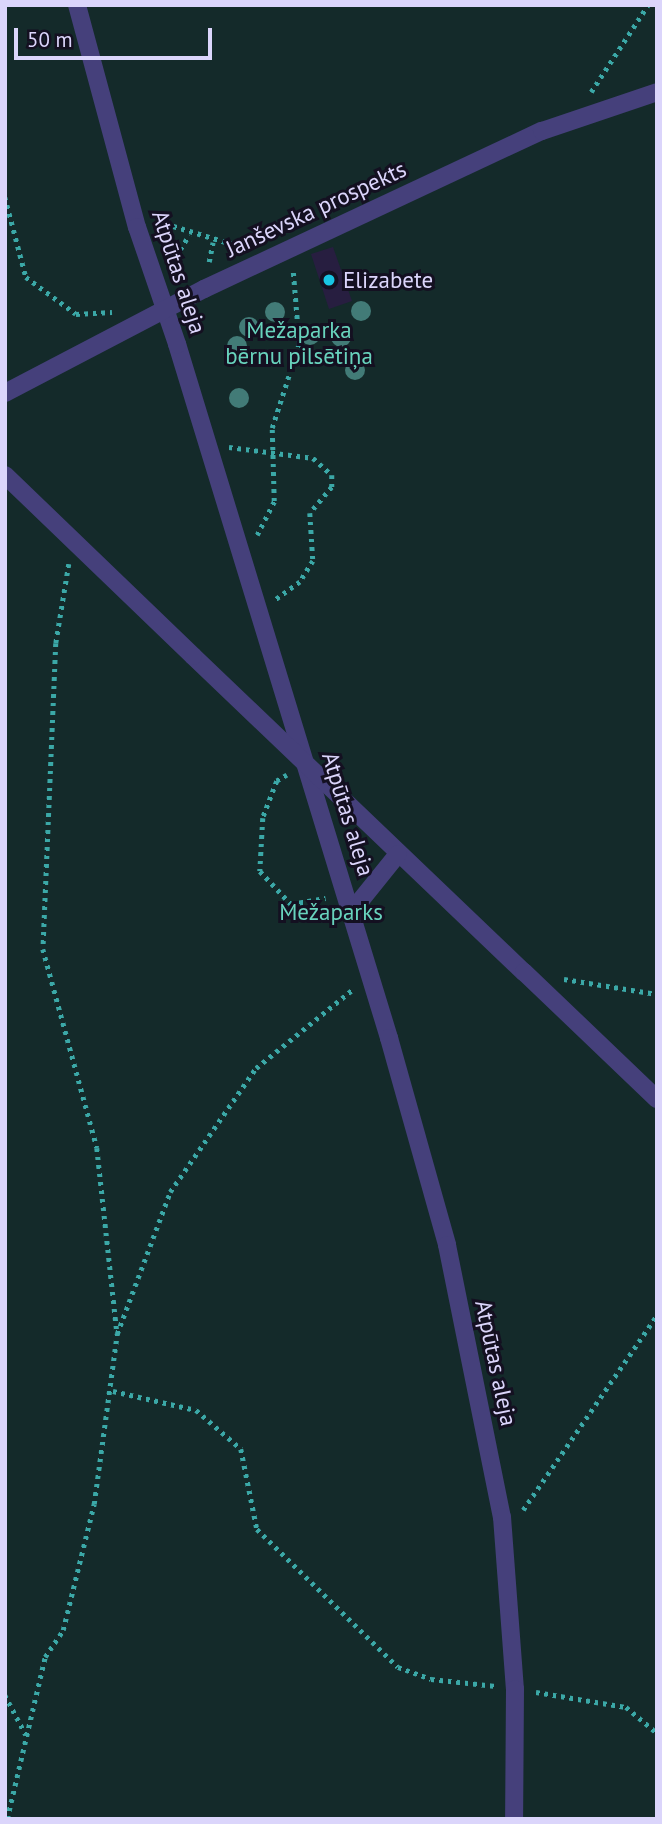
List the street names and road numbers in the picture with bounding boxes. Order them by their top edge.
street label: Janševska prospekts [221,155,411,263]
street label: Atpūtas aleja [146,207,212,337]
street label: Atpūtas aleja [316,749,380,879]
street label: Atpūtas aleja [469,1297,523,1429]

